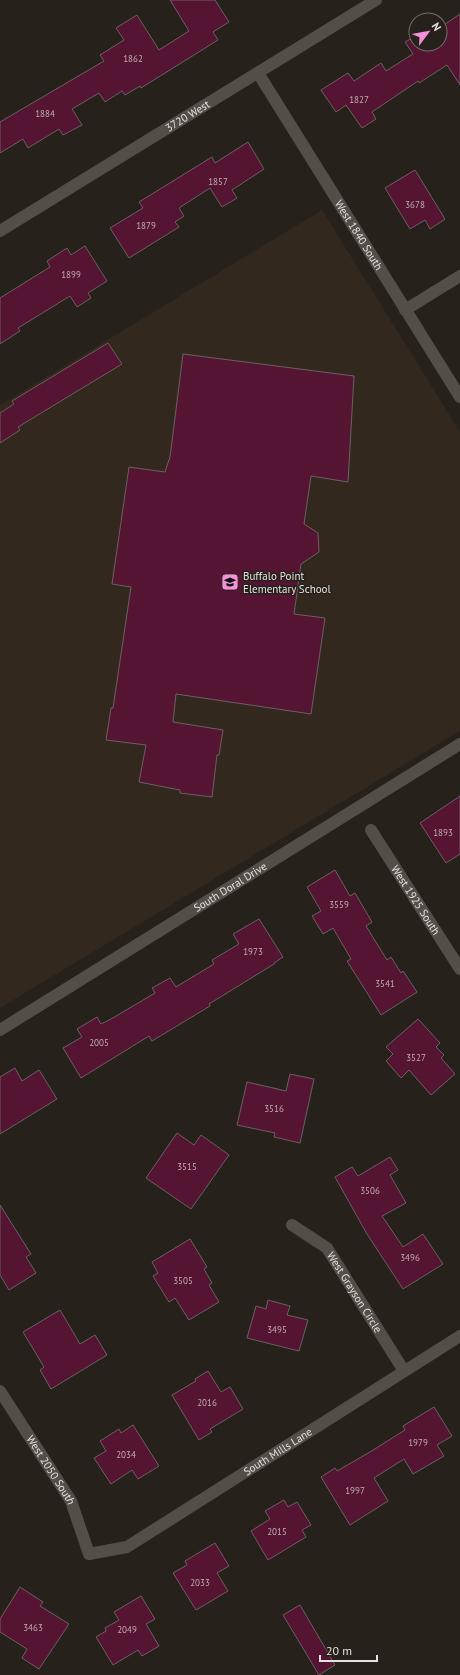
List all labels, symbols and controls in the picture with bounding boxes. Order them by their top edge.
north arrow [408,12,448,52]
text: N [429,20,444,33]
house number: 1862 [123,53,143,64]
house number: 1827 [349,94,369,105]
street label: 3720 West [163,97,212,135]
house number: 1884 [35,108,55,119]
house number: 1857 [208,176,228,187]
street label: West 1840 South [332,197,386,273]
house number: 3678 [405,199,425,210]
house number: 1879 [136,220,156,231]
house number: 1899 [61,269,81,280]
place label: Buffalo Point Elementary School [243,569,331,596]
school or university icon: Buffalo Point Elementary School [220,572,240,592]
house number: 1893 [433,827,453,838]
street label: South Doral Drive [191,859,270,915]
street label: West 1925 South [388,862,443,937]
house number: 3559 [329,899,349,910]
house number: 1973 [243,946,263,957]
house number: 3541 [375,978,395,989]
house number: 2005 [89,1037,109,1048]
house number: 3527 [406,1052,426,1063]
house number: 3516 [264,1103,284,1114]
house number: 3515 [177,1161,197,1172]
house number: 3506 [360,1185,380,1196]
street label: West Grayson Circle [324,1249,385,1336]
house number: 3496 [400,1252,420,1263]
house number: 3505 [173,1275,193,1286]
house number: 3495 [267,1324,287,1335]
house number: 2016 [197,1397,217,1408]
street label: South Mills Lane [241,1424,315,1478]
street label: West 2050 South [23,1433,79,1506]
house number: 1979 [408,1437,428,1448]
house number: 2034 [116,1449,136,1460]
house number: 1997 [345,1485,365,1496]
house number: 2015 [267,1526,287,1537]
house number: 2033 [190,1577,210,1588]
house number: 3463 [23,1622,43,1633]
house number: 2049 [117,1624,137,1635]
scale bar [320,1637,377,1663]
text: 20 m [326,1643,352,1658]

